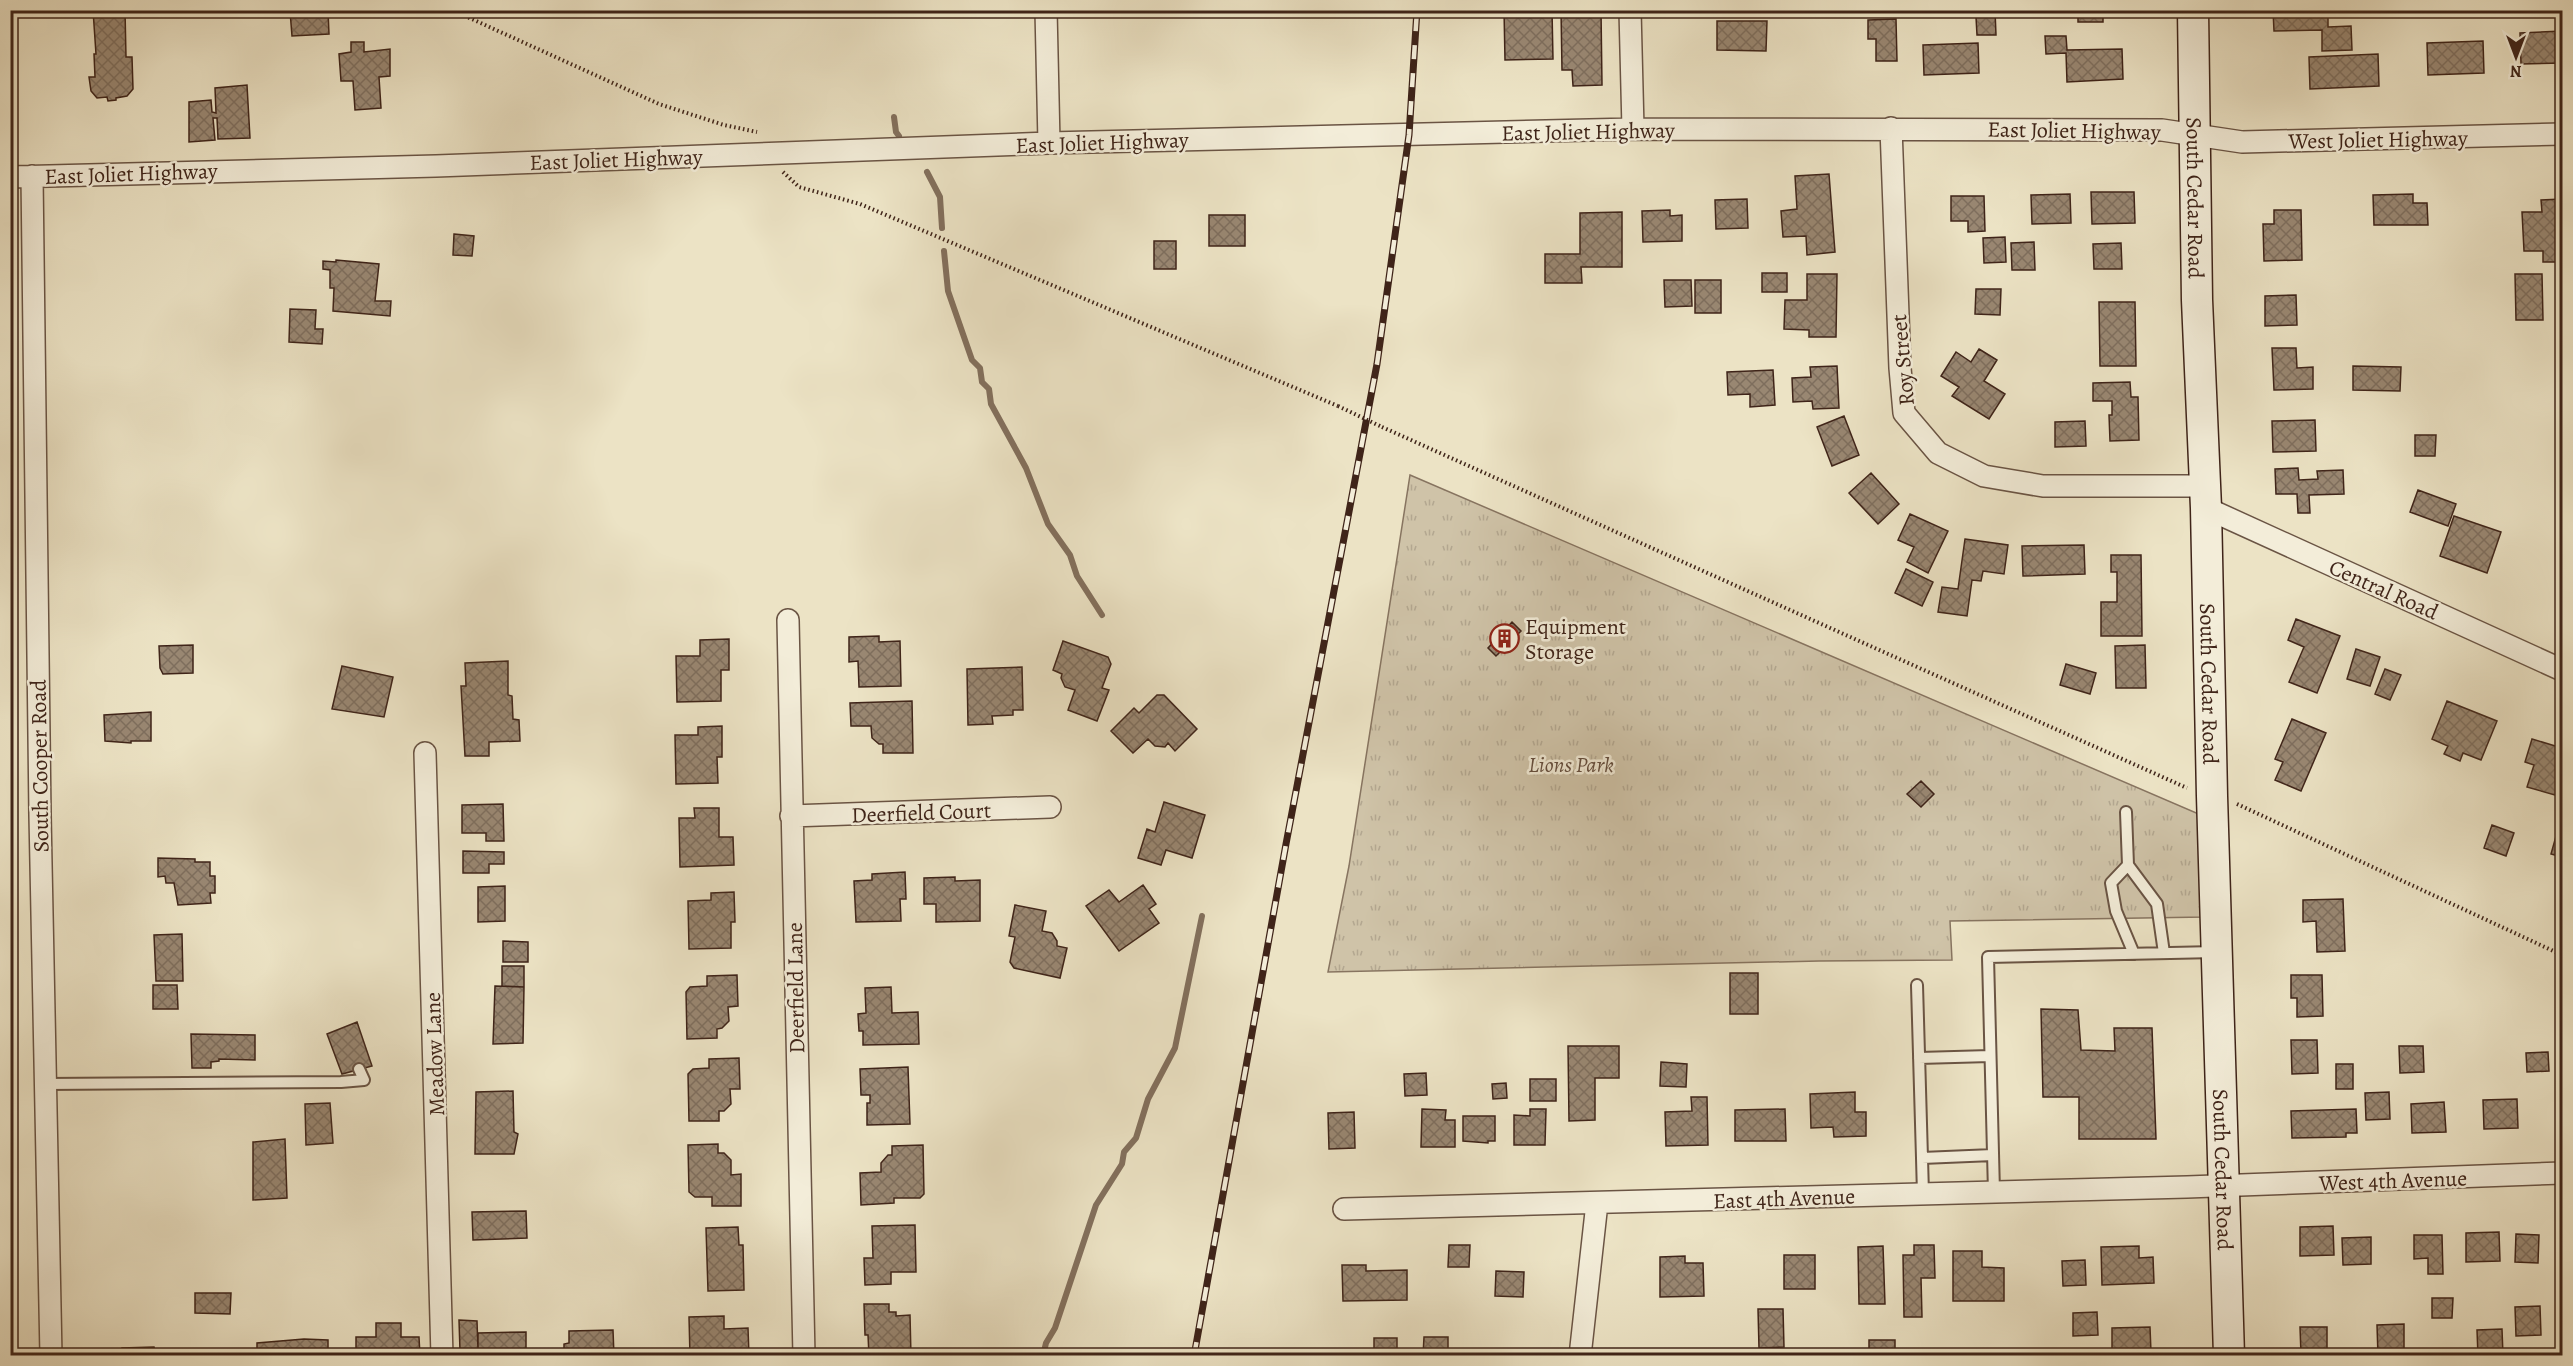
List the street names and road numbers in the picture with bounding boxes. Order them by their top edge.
street label: East Joliet Highway [1987,114,2161,148]
street label: East Joliet Highway [1501,115,1675,149]
street label: South Cedar Road [2178,117,2211,279]
street label: West Joliet Highway [2287,123,2468,157]
street label: East Joliet Highway [1015,125,1189,161]
street label: East Joliet Highway [529,142,703,178]
street label: East Joliet Highway [44,156,218,192]
street label: Roy Street [1884,313,1922,407]
street label: Central Road [2324,553,2443,627]
street label: South Cedar Road [2192,603,2225,765]
street label: South Cooper Road [23,679,57,853]
street label: Deerfield Court [851,796,991,830]
street label: Deerfield Lane [780,922,812,1054]
street label: Meadow Lane [418,992,452,1116]
street label: South Cedar Road [2205,1088,2240,1251]
street label: West 4th Avenue [2318,1163,2468,1199]
street label: East 4th Avenue [1712,1182,1856,1216]

